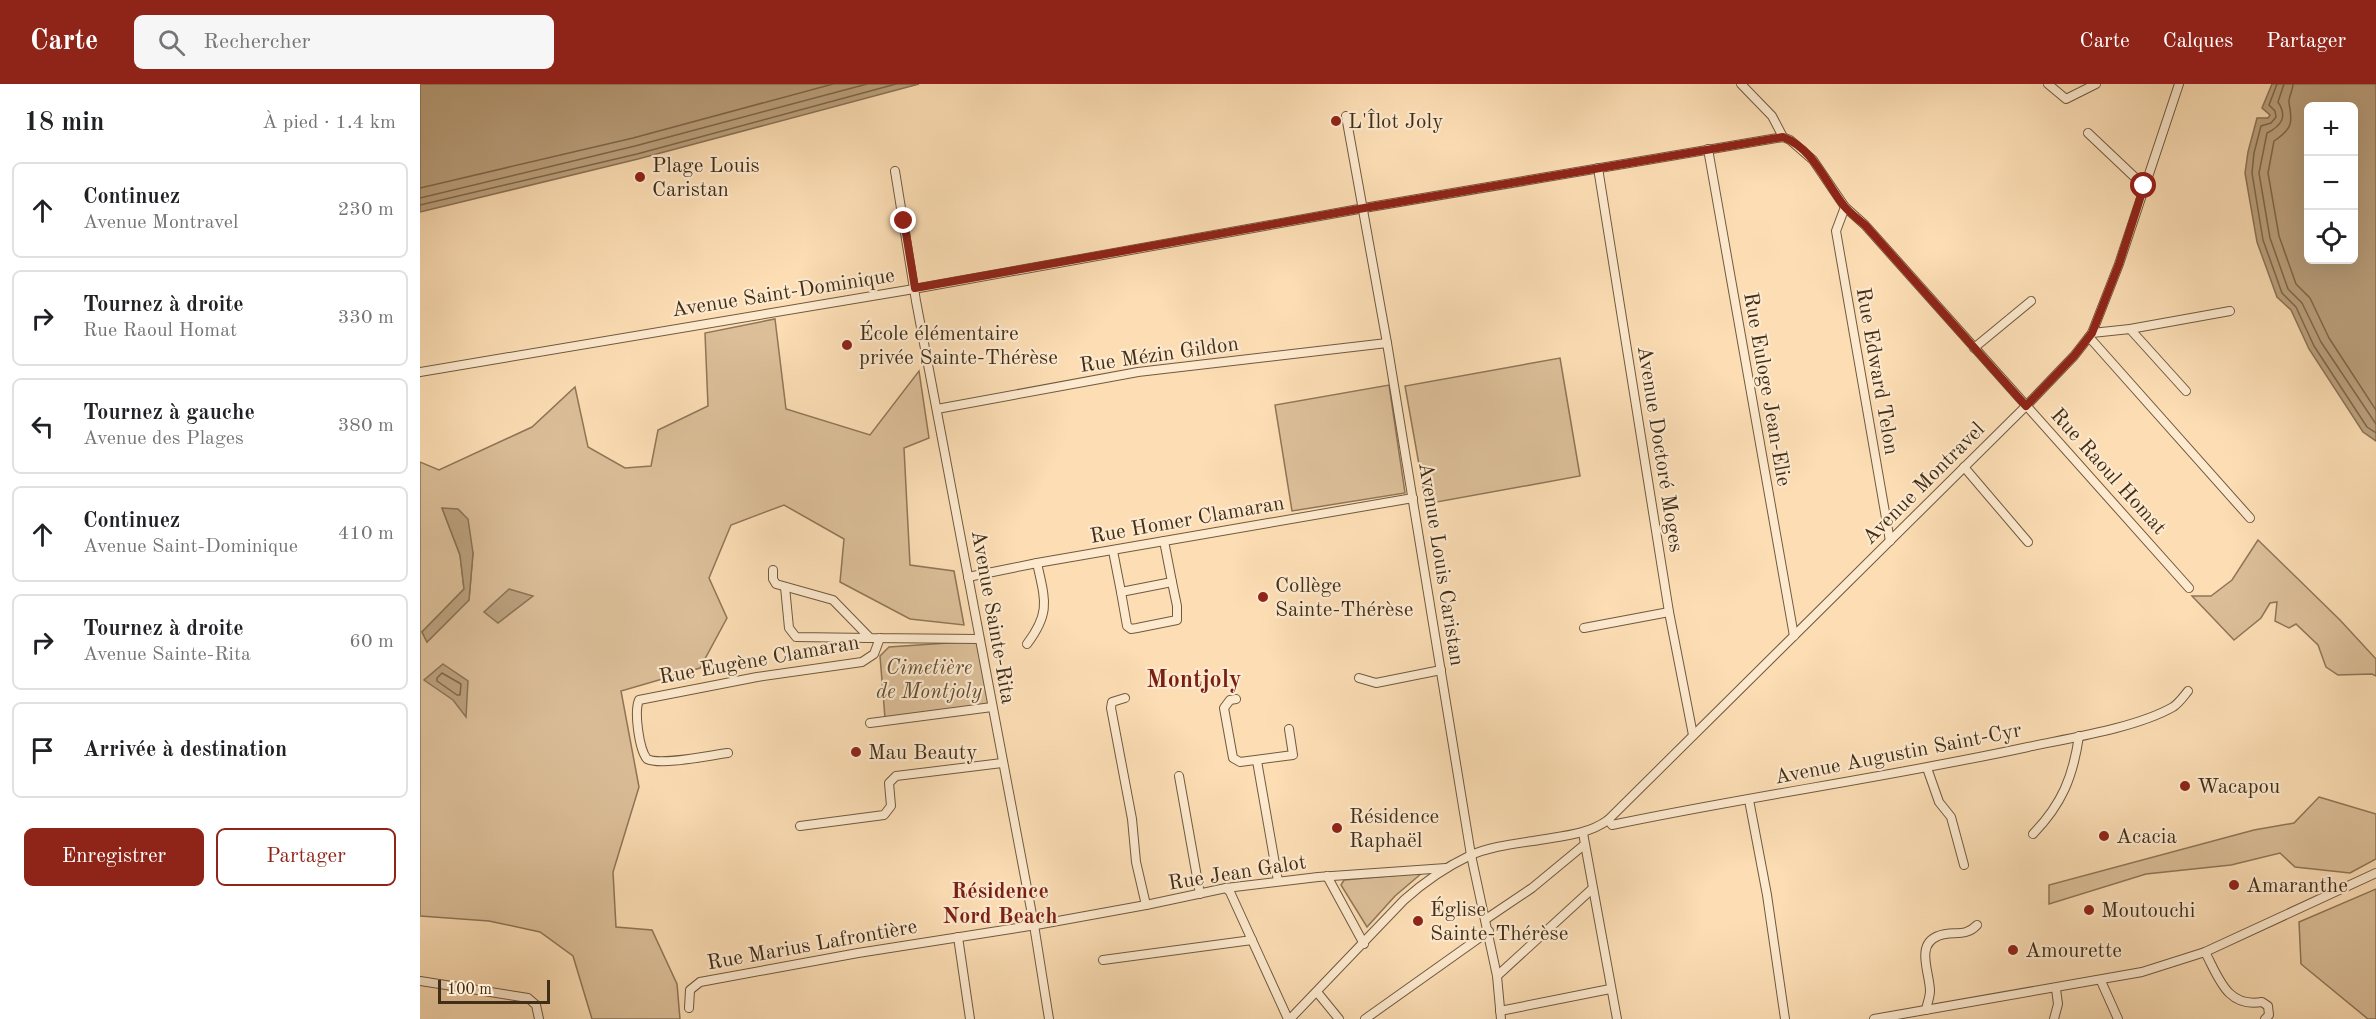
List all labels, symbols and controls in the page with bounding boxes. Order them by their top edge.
search box [134,15,554,69]
icon: search [155,26,188,59]
text: Carte [30,28,98,56]
text: Rechercher [203,31,311,53]
text: Carte [2080,31,2130,52]
text: Calques [2163,31,2233,52]
text: Partager [2266,31,2346,52]
map controls [2304,102,2358,264]
button: + [2304,102,2358,156]
place label: L'Îlot Joly [1348,108,1443,133]
text: 18 min [24,110,104,136]
text: À pied · 1.4 km [262,113,396,133]
marker: L'Îlot Joly [1329,114,1343,128]
place label: Plage Louis Caristan [652,156,760,201]
button: − [2304,156,2358,210]
marker: Plage Louis Caristan [633,170,647,184]
route start [2130,172,2156,198]
text: Continuez [83,186,180,208]
icon: ahead [26,194,59,227]
text: 230 m [338,200,394,220]
route end [890,207,916,233]
button: locate [2304,210,2358,264]
text: Avenue Montravel [83,213,238,233]
street label: Avenue Saint-Dominique [670,265,896,322]
street label: Rue Edward Telon [1851,286,1902,456]
street label: Rue Euloge Jean-Elie [1739,291,1794,488]
text: Tournez à droite [83,294,244,316]
icon: right [26,302,59,335]
text: 330 m [338,308,394,328]
place label: École élémentaire privée Sainte-Thérèse [859,320,1058,369]
text: Rue Raoul Homat [83,321,237,341]
street label: Rue Mézin Gildon [1078,334,1240,377]
marker: École élémentaire privée Sainte-Thérèse [840,338,854,352]
street label: Avenue Doctoré Moges [1633,345,1686,554]
text: Tournez à gauche [83,402,255,424]
street label: Rue Raoul Homat [2046,405,2170,539]
icon: left [26,410,59,443]
text: 380 m [338,416,394,436]
street label: Avenue Montravel [1859,419,1989,549]
text: Avenue des Plages [83,429,244,449]
street label: Avenue Louis Caristan [1414,461,1467,668]
street label: Rue Homer Clamaran [1088,493,1286,548]
text: Continuez [83,510,180,532]
icon: ahead [26,518,59,551]
text: 410 m [338,524,394,544]
street label: Avenue Sainte-Rita [967,529,1018,706]
text: Avenue Saint-Dominique [83,537,298,557]
place label: Collège Sainte-Thérèse [1275,576,1413,621]
marker: Collège Sainte-Thérèse [1256,590,1270,604]
text: Tournez à droite [83,618,244,640]
icon: right [26,626,59,659]
text: 60 m [349,632,394,652]
street label: Rue Eugène Clamaran [658,633,861,688]
text: Avenue Sainte-Rita [83,645,251,665]
park label: Cimetière de Montjoly [876,658,982,703]
district label: Montjoly [1146,669,1242,693]
street label: Avenue Augustin Saint-Cyr [1773,720,2024,789]
icon: arrive [26,734,59,767]
text: Arrivée à destination [83,739,287,761]
place label: Mau Beauty [868,743,977,764]
marker: Mau Beauty [849,745,863,759]
place label: Wacapou [2197,777,2280,798]
marker: Wacapou [2178,779,2192,793]
place label: Résidence Raphaël [1349,807,1439,852]
marker: Résidence Raphaël [1330,821,1344,835]
place label: Acacia [2116,827,2177,848]
button: Enregistrer [24,828,204,886]
button: Partager [216,828,396,886]
marker: Acacia [2097,829,2111,843]
street label: Rue Jean Galot [1167,852,1308,895]
place label: Amaranthe [2246,876,2348,897]
marker: Amaranthe [2227,878,2241,892]
district label: Résidence Nord Beach [942,881,1058,928]
place label: Église Sainte-Thérèse [1430,896,1568,945]
place label: Moutouchi [2101,901,2195,922]
marker: Moutouchi [2082,903,2096,917]
marker: Église Sainte-Thérèse [1411,914,1425,928]
street label: Rue Marius Lafrontière [706,917,919,974]
place label: Amourette [2025,941,2122,962]
marker: Amourette [2006,943,2020,957]
scale bar [438,977,550,1004]
text: 100 m [447,982,492,998]

